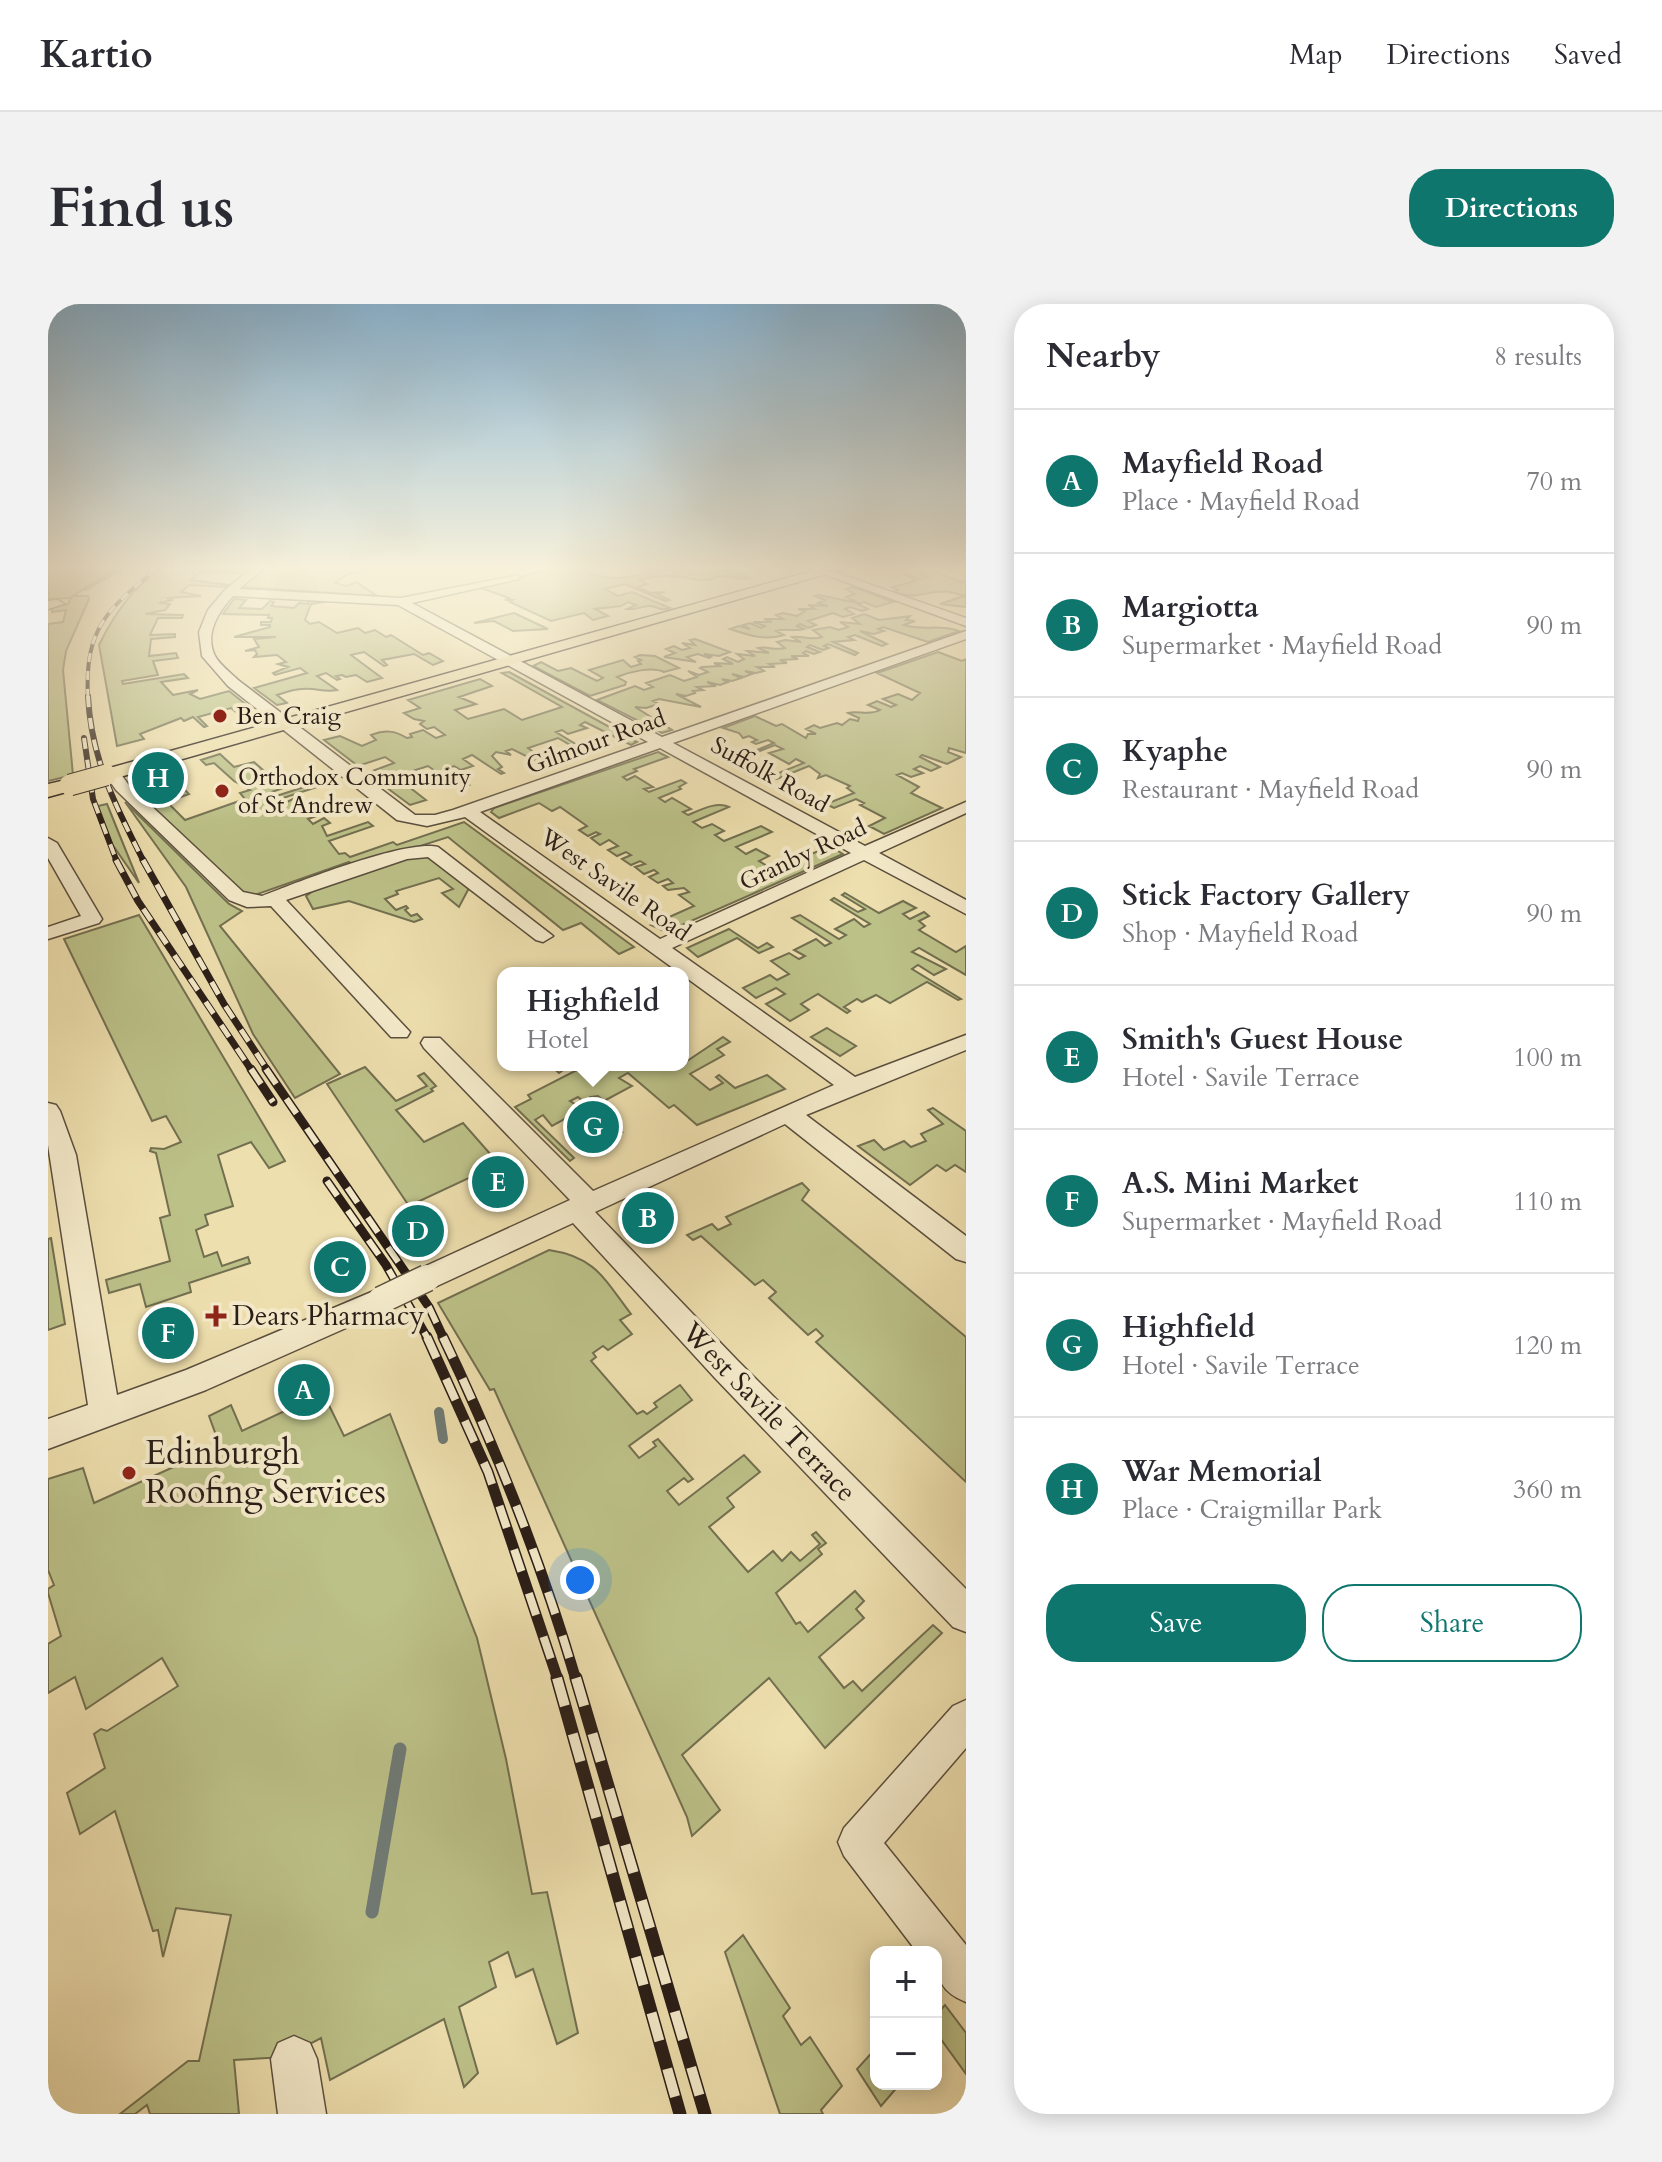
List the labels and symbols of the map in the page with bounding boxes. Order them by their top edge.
place label: Ben Craig [236,700,342,733]
street label: Gilmour Road [522,701,671,783]
marker: Ben Craig [211,707,229,725]
street label: Suffolk Road [705,729,835,821]
pin: H [132,748,184,808]
place label: Orthodox Community of St Andrew [238,761,471,822]
marker: Orthodox Community of St Andrew [213,782,231,800]
street label: Granby Road [734,811,872,899]
street label: West Savile Road [532,820,697,949]
pin: G [567,1097,619,1157]
pin: E [472,1152,524,1212]
pin: B [622,1188,674,1248]
pin: D [392,1201,444,1261]
pin: C [314,1237,366,1297]
place label: Dears Pharmacy [232,1297,424,1335]
pin: F [142,1303,194,1363]
marker: Dears Pharmacy [207,1307,225,1325]
street label: West Savile Terrace [673,1313,865,1510]
pin: A [278,1360,330,1420]
place label: Edinburgh Roofing Services [145,1430,386,1515]
marker: Edinburgh Roofing Services [120,1464,138,1482]
your location [560,1560,600,1600]

